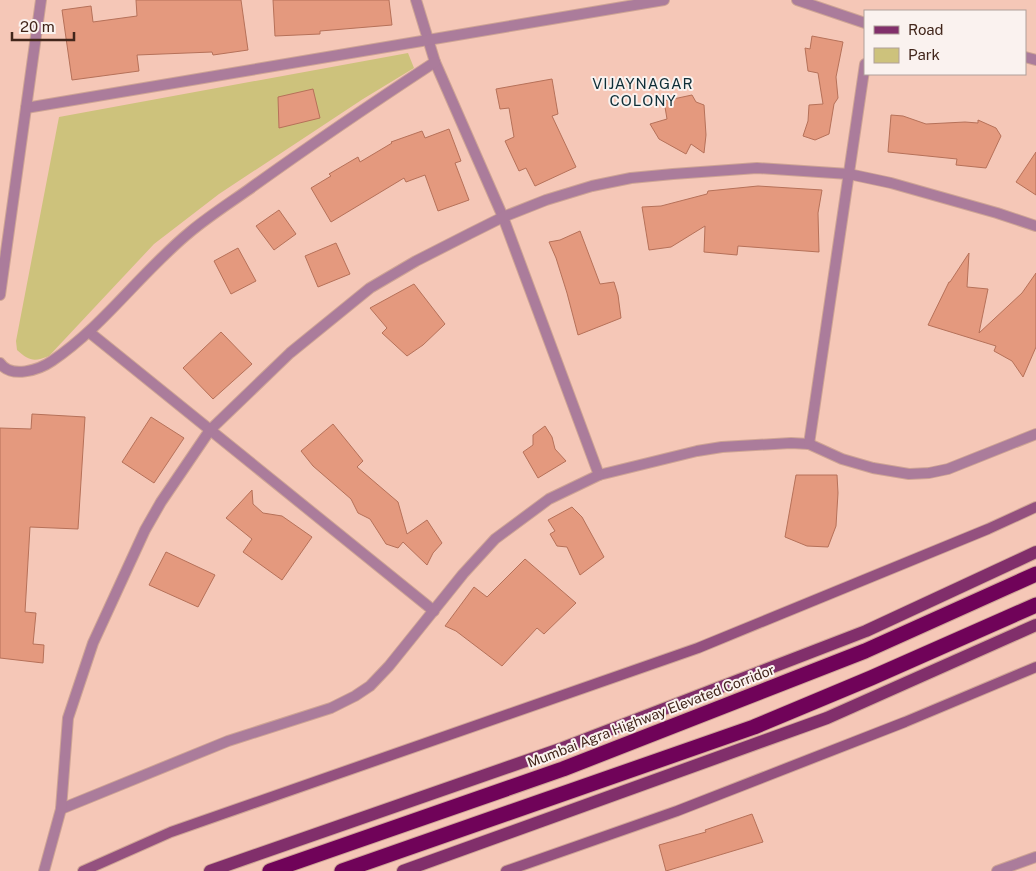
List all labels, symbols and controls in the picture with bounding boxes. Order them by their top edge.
scale bar [12,10,75,42]
legend [864,10,1026,75]
text: 20 m [20,18,55,35]
text: Road [908,21,944,38]
text: Park [908,46,940,63]
district label: VIJAYNAGAR COLONY [592,75,694,109]
street label: Mumbai Agra Highway Elevated Corridor [525,661,777,771]

